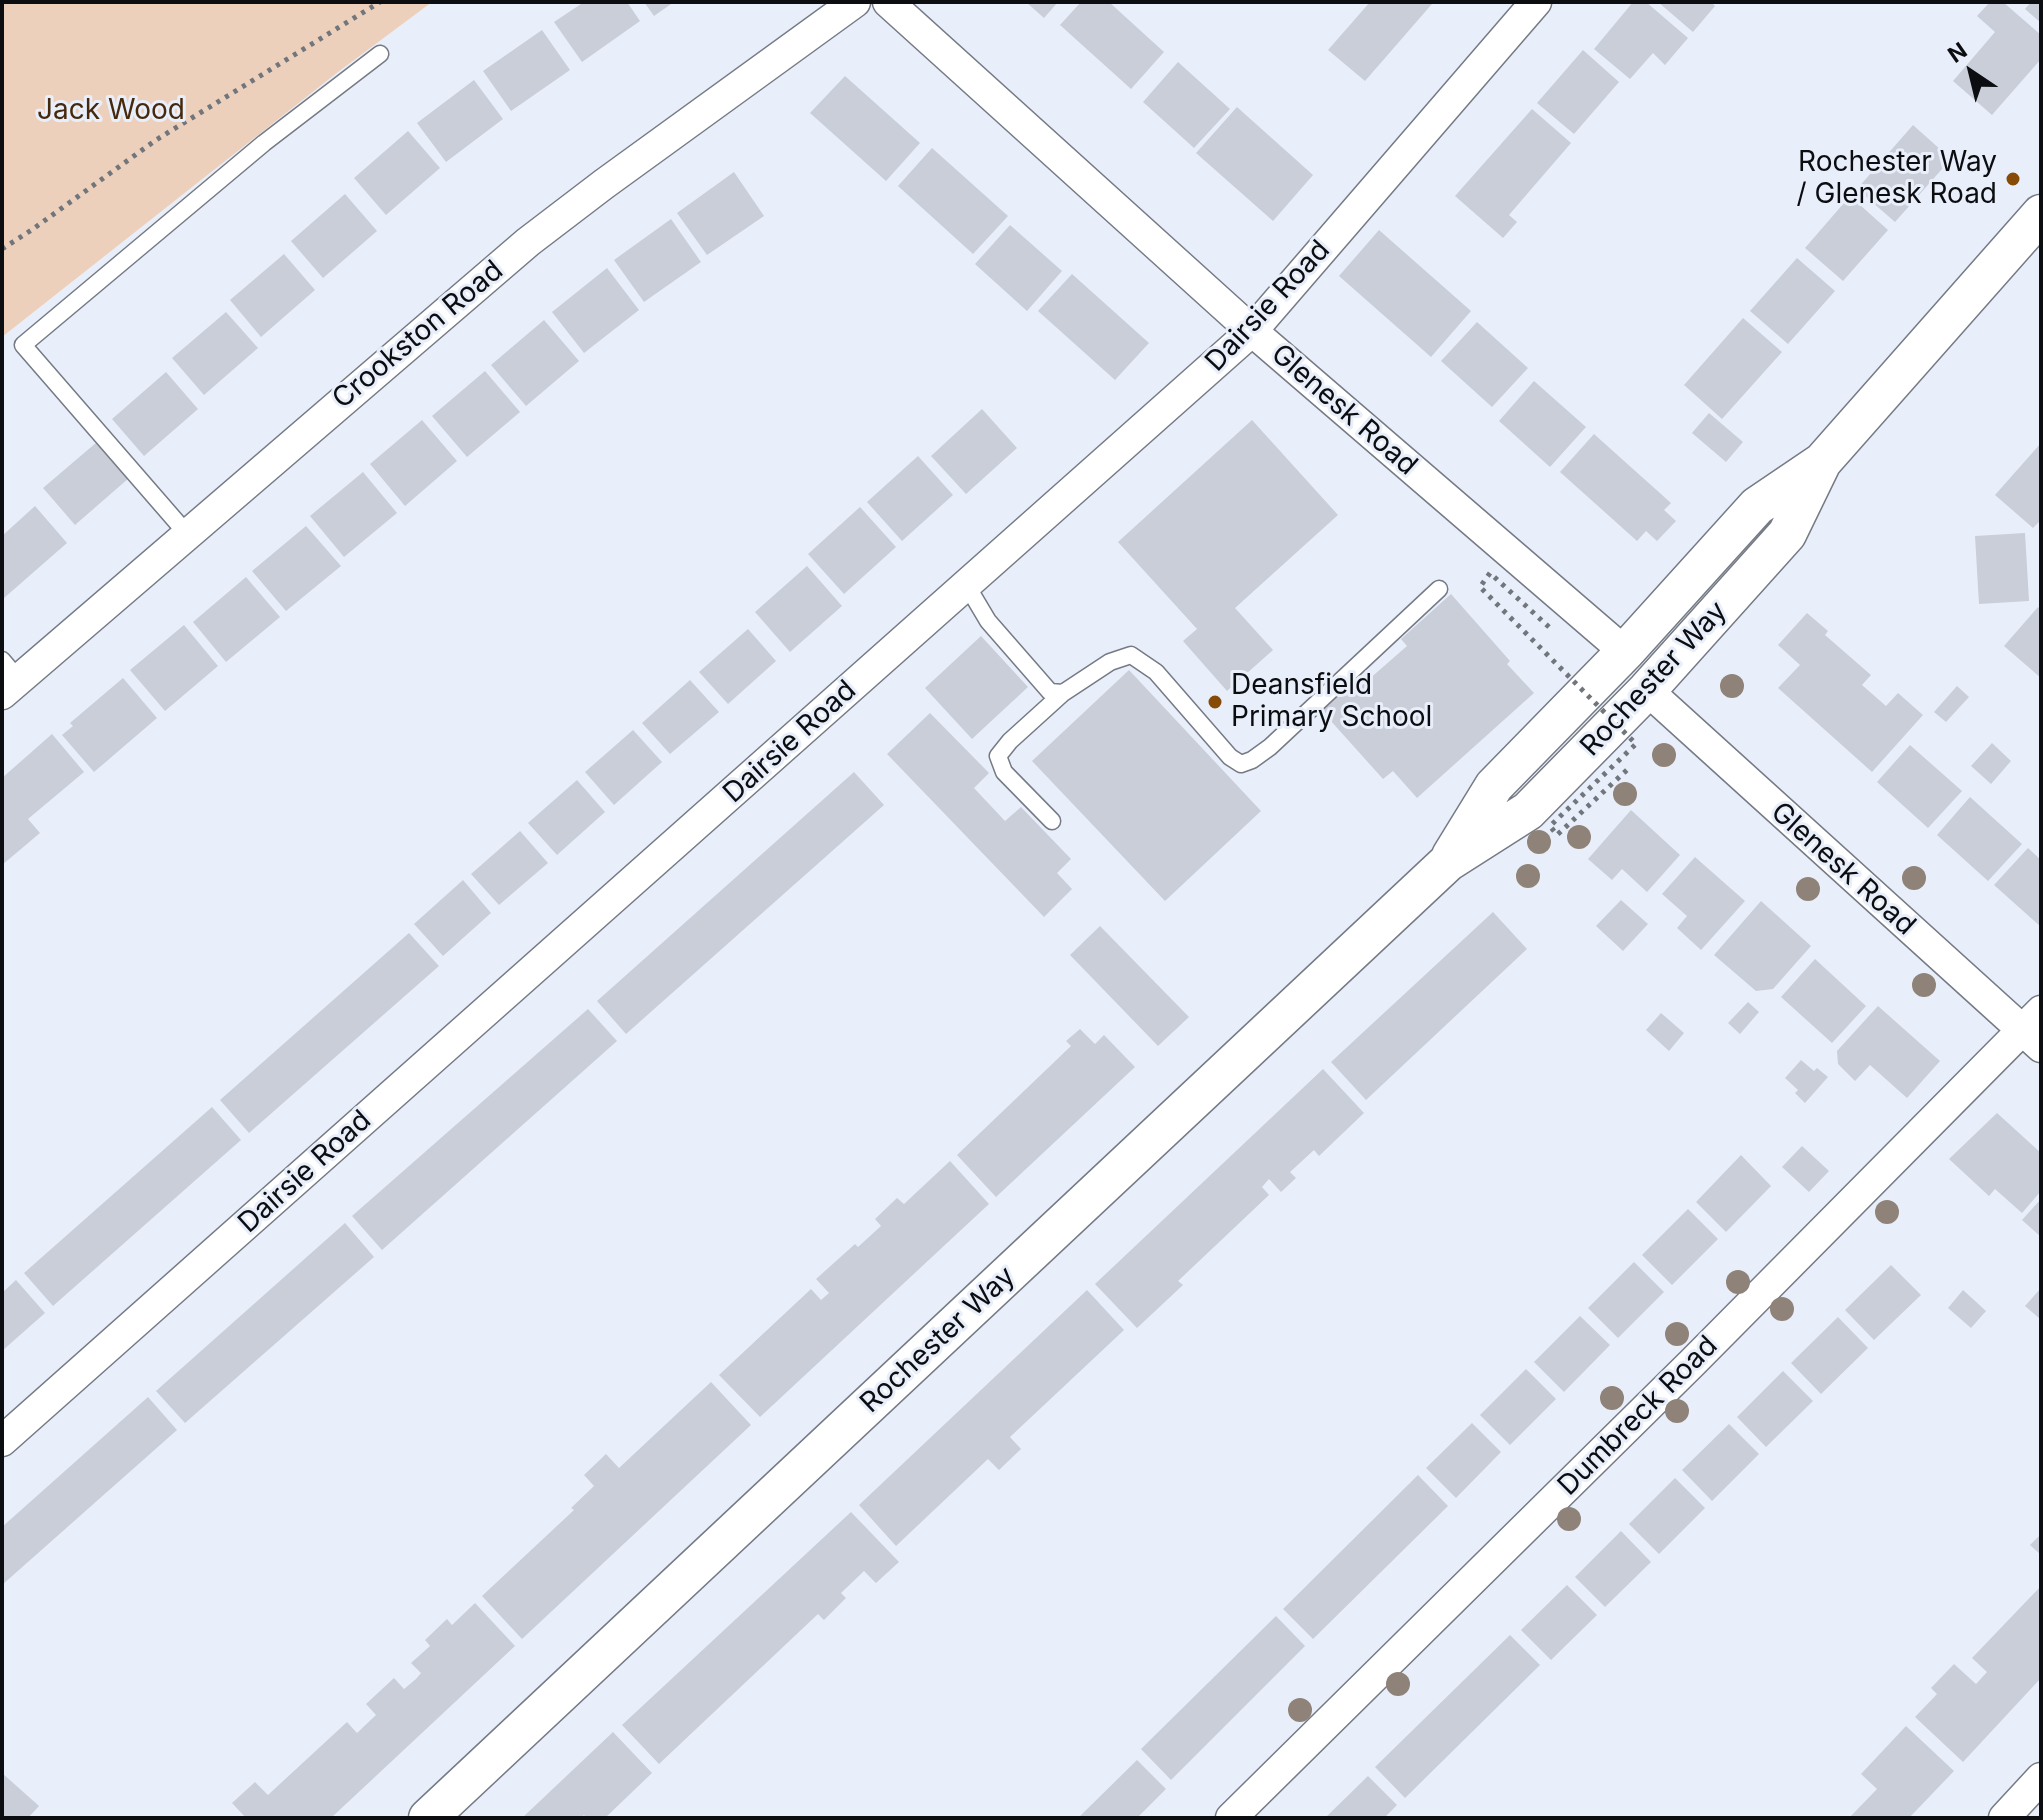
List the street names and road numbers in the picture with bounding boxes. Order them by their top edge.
street label: Dairsie Road [1199,234,1337,378]
street label: Crookston Road [326,254,510,416]
street label: Glenesk Road [1264,337,1424,483]
street label: Rochester Way [1574,595,1734,763]
street label: Dairsie Road [717,674,863,810]
street label: Glenesk Road [1764,795,1922,943]
street label: Dairsie Road [232,1104,378,1240]
street label: Rochester Way [854,1260,1022,1420]
street label: Dumbreck Road [1551,1329,1725,1503]

